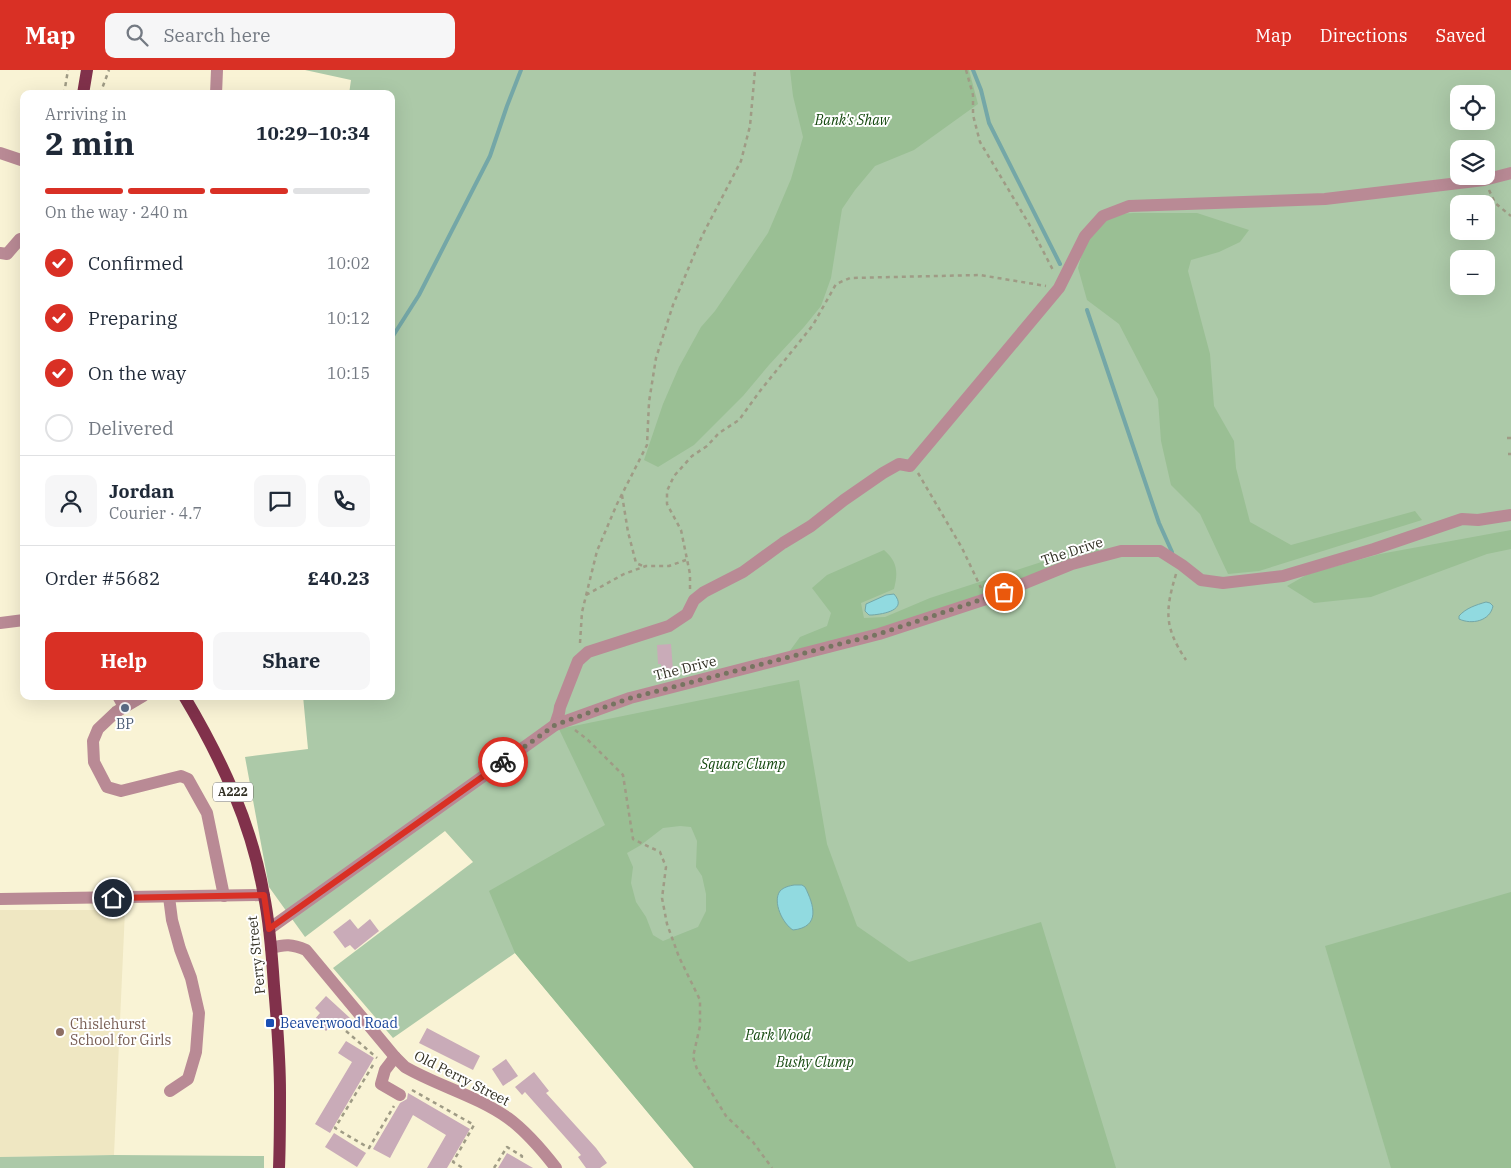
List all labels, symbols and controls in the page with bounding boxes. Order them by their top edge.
search box [105,13,455,58]
text: Map [25,19,75,51]
icon: search [123,21,151,49]
text: Search here [163,23,270,47]
text: Map [1255,24,1292,47]
text: Directions [1320,24,1408,47]
text: Saved [1436,24,1486,47]
map controls [1450,85,1495,295]
button: locate [1450,85,1495,130]
text: Arriving in [45,104,127,124]
park label: Bank's Shaw [814,111,891,129]
text: 10:29–10:34 [256,121,370,145]
text: 2 min [45,122,135,164]
button: layers [1450,140,1495,185]
button: + [1450,195,1495,240]
text: On the way · 240 m [45,202,188,222]
icon: check [45,249,73,277]
button: − [1450,250,1495,295]
text: Confirmed [88,251,183,275]
text: 10:02 [327,253,370,273]
icon: check [45,304,73,332]
text: Preparing [88,306,177,330]
text: 10:12 [327,308,370,328]
icon: check [45,359,73,387]
text: On the way [88,361,186,385]
text: 10:15 [327,363,370,383]
text: Delivered [88,416,174,440]
button: person [45,475,97,527]
button: chat [254,475,306,527]
button: phone [318,475,370,527]
text: Jordan [109,479,174,503]
text: Courier · 4.7 [109,503,202,523]
street label: The Drive [1039,533,1105,569]
text: Order #5682 [45,566,160,590]
text: £40.23 [308,566,370,590]
pin [983,571,1025,613]
icon: bag [990,578,1018,606]
button: Help [45,632,203,690]
button: Share [213,632,370,690]
street label: The Drive [652,652,718,684]
marker: BP [119,702,131,714]
place label: BP [116,715,134,733]
courier [478,737,528,787]
icon: bike [489,748,517,776]
park label: Square Clump [699,755,786,773]
road number: A222 [213,782,253,802]
pin [92,877,134,919]
icon: home [99,884,127,912]
street label: Perry Street [243,915,269,995]
place label: Beaverwood Road [280,1014,398,1032]
place label: Chislehurst School for Girls [70,1015,172,1049]
marker: Beaverwood Road [264,1017,276,1029]
marker: Chislehurst School for Girls [54,1026,66,1038]
park label: Park Wood [744,1026,811,1044]
street label: Old Perry Street [411,1046,513,1110]
park label: Bushy Clump [775,1053,854,1071]

